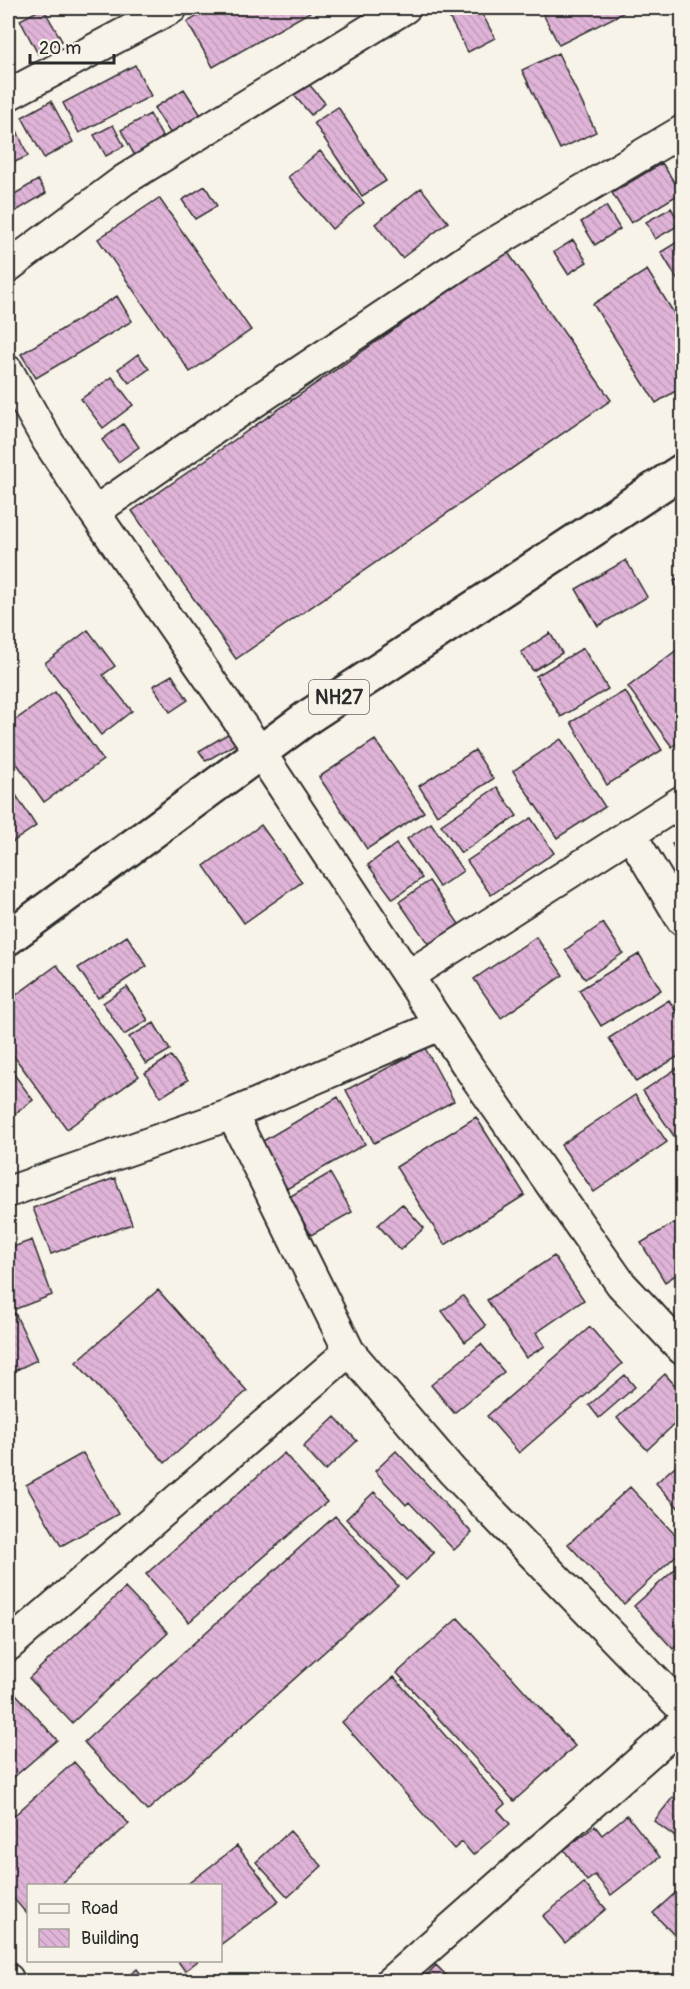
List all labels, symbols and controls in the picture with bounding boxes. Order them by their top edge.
scale bar [30,27,114,65]
text: 20 m [39,37,81,60]
road number: NH27 [309,680,369,714]
legend [27,1884,222,1962]
text: Road [81,1897,118,1920]
text: Building [81,1927,139,1950]

